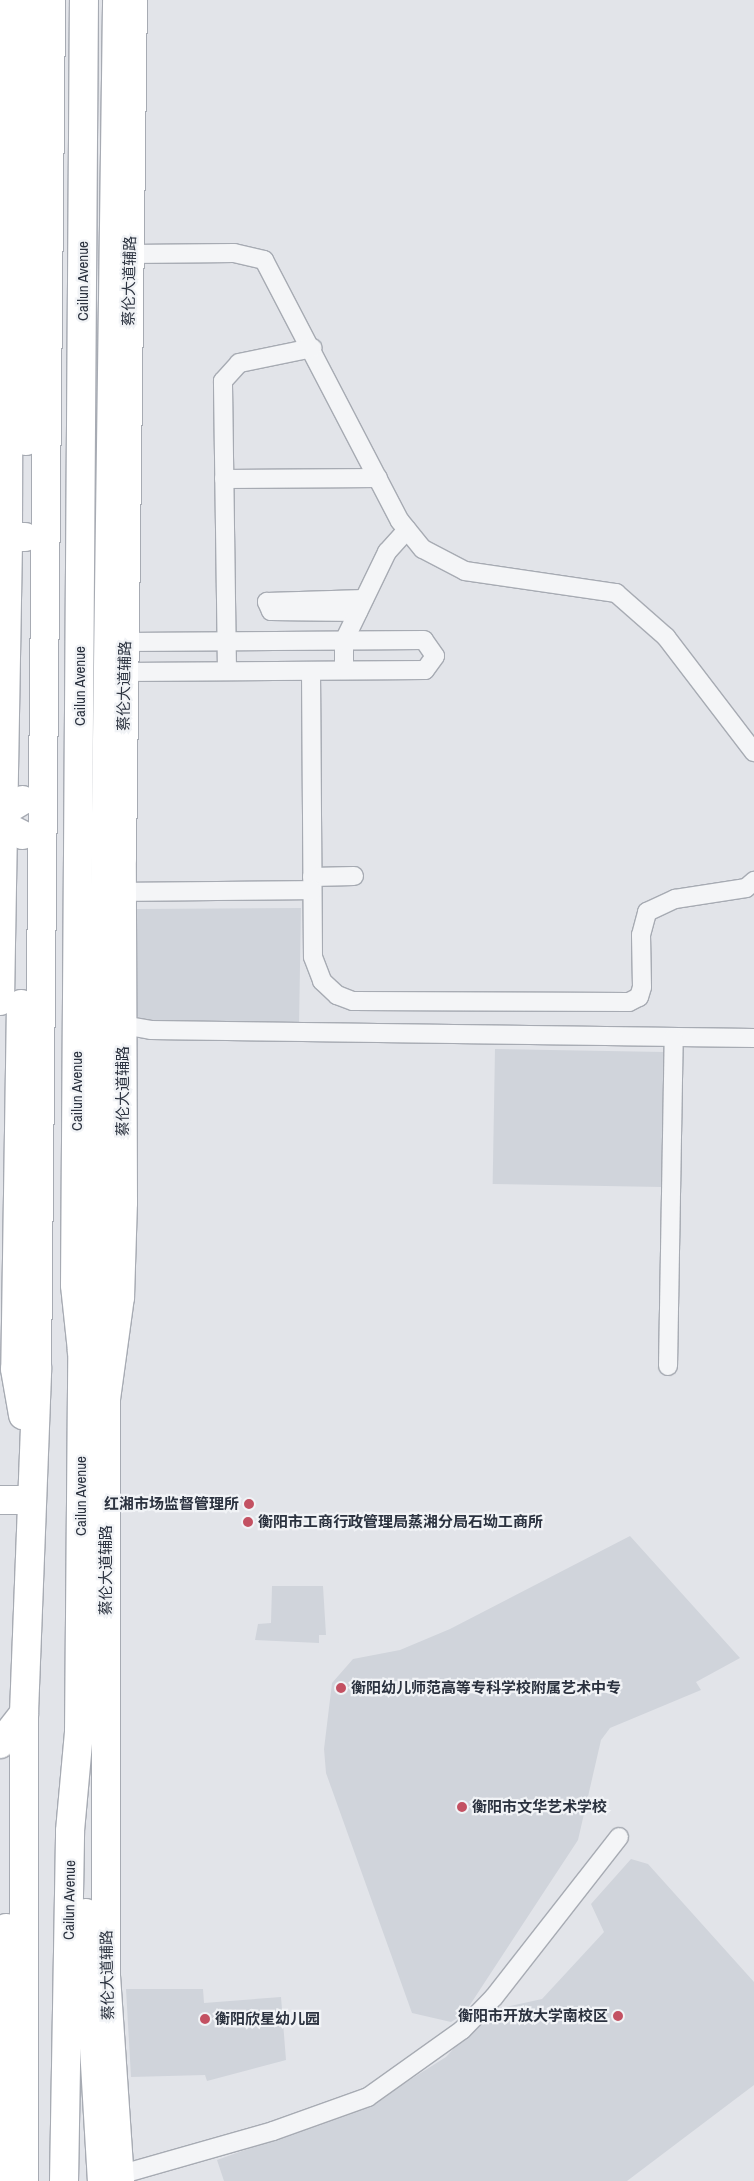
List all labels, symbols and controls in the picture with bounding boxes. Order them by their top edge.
street label: 蔡伦大道辅路 [119,236,139,326]
street label: Cailun Avenue [74,241,92,321]
street label: 蔡伦大道辅路 [114,641,134,731]
street label: Cailun Avenue [71,646,89,726]
street label: 蔡伦大道辅路 [114,1046,132,1136]
street label: Cailun Avenue [68,1051,86,1131]
street label: Cailun Avenue [72,1456,90,1536]
place label: 红湘市场监督管理所 [104,1495,239,1513]
marker: 红湘市场监督管理所 [243,1498,255,1510]
place label: 衡阳市工商行政管理局蒸湘分局石坳工商所 [258,1513,543,1531]
marker: 衡阳市工商行政管理局蒸湘分局石坳工商所 [242,1516,254,1528]
street label: 蔡伦大道辅路 [97,1525,115,1615]
place label: 衡阳幼儿师范高等专科学校附属艺术中专 [351,1679,621,1697]
marker: 衡阳幼儿师范高等专科学校附属艺术中专 [335,1682,347,1694]
place label: 衡阳市文华艺术学校 [472,1798,607,1816]
marker: 衡阳市文华艺术学校 [456,1801,468,1813]
street label: Cailun Avenue [59,1860,79,1940]
street label: 蔡伦大道辅路 [97,1930,117,2020]
place label: 衡阳市开放大学南校区 [458,2007,608,2025]
place label: 衡阳欣星幼儿园 [215,2010,320,2028]
marker: 衡阳市开放大学南校区 [612,2010,624,2022]
marker: 衡阳欣星幼儿园 [199,2013,211,2025]

